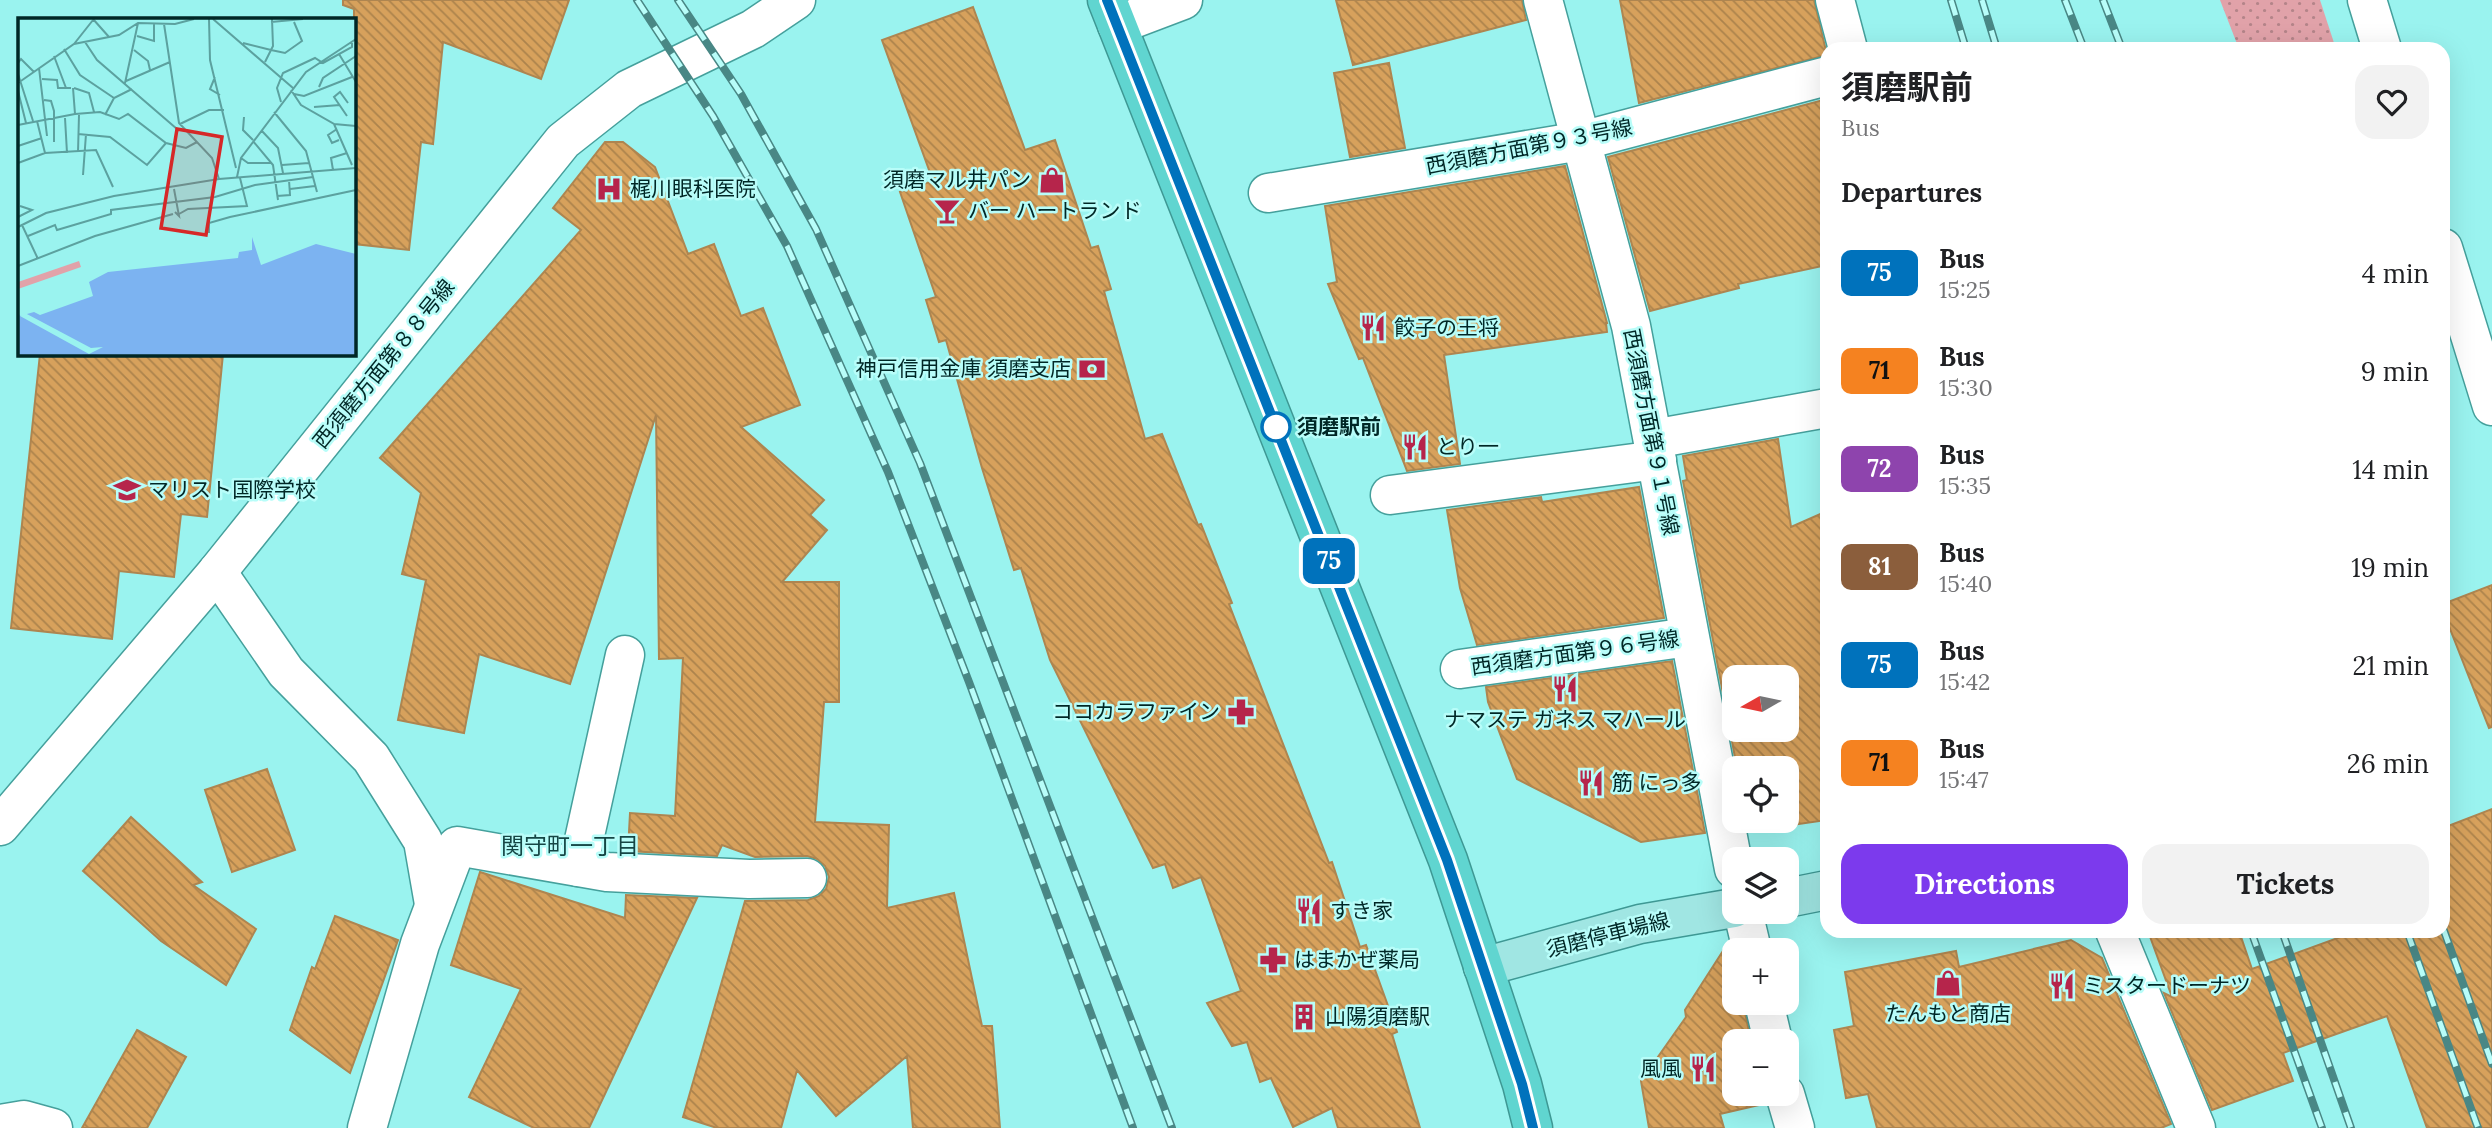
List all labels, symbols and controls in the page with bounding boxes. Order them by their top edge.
inset map [18,18,355,355]
button: heart [2355,65,2429,139]
text: 須磨駅前 [1841,66,1973,108]
street label: 西須磨方面第９３号線 [1423,113,1635,180]
text: Bus [1841,113,1880,142]
shop icon: 須磨マル井パン [1037,165,1067,195]
place label: 須磨マル井パン [883,166,1031,193]
hospital icon: 梶川眼科医院 [594,174,624,204]
place label: 梶川眼科医院 [630,175,756,202]
text: Departures [1841,176,1982,209]
bar icon: バー ハートランド [932,196,962,226]
place label: バー ハートランド [968,197,1142,224]
text: Bus [1939,242,1985,275]
text: 75 [1867,257,1892,288]
text: 4 min [2362,257,2429,290]
street label: 西須磨方面第８８号線 [307,274,460,454]
text: 15:25 [1939,275,1991,304]
restaurant icon: 餃子の王将 [1358,313,1388,343]
place label: 餃子の王将 [1394,314,1499,341]
street label: 西須磨方面第９１号線 [1618,326,1685,538]
text: Bus [1939,340,1985,373]
bank icon: 神戸信用金庫 須磨支店 [1077,354,1107,384]
place label: 神戸信用金庫 須磨支店 [855,355,1071,382]
text: 71 [1869,355,1890,386]
text: 9 min [2361,355,2429,388]
text: 15:30 [1939,373,1993,402]
marker: 須磨駅前 [1261,412,1291,442]
place label: 須磨駅前 [1297,413,1381,440]
restaurant icon: とり一 [1400,432,1430,462]
place label: とり一 [1436,433,1499,460]
text: Bus [1939,438,1985,471]
text: 72 [1867,453,1892,484]
text: 14 min [2352,453,2429,486]
text: 15:35 [1939,471,1991,500]
school or university icon: マリスト国際学校 [112,475,142,505]
place label: マリスト国際学校 [148,476,316,503]
text: Bus [1939,536,1985,569]
line badge: 75 [1298,538,1360,584]
text: 75 [1317,545,1341,576]
text: 81 [1868,551,1891,582]
text: 19 min [2351,551,2429,584]
text: 15:40 [1939,569,1992,598]
street label: 西須磨方面第９６号線 [1469,625,1681,680]
text: Bus [1939,634,1985,667]
text: 75 [1867,649,1892,680]
text: 21 min [2352,649,2429,682]
north arrow [1722,665,1799,742]
map controls [1722,665,1799,1106]
text: 15:42 [1939,667,1990,696]
restaurant icon: ナマステ ガネス マハール [1550,674,1580,704]
pharmacy icon: ココカラファイン [1226,697,1256,727]
place label: ココカラファイン [1052,698,1220,725]
place label: ナマステ ガネス マハール [1444,706,1686,733]
text: Bus [1939,732,1985,765]
text: 71 [1869,747,1890,778]
text: 26 min [2347,747,2429,780]
button: locate [1722,756,1799,833]
text: 15:47 [1939,765,1989,794]
restaurant icon: 筋 にっ多 [1576,768,1606,798]
place label: 筋 にっ多 [1612,769,1702,796]
district label: 関守町一丁目 [501,831,639,860]
button: Directions [1841,844,2128,924]
button: Tickets [2142,844,2429,924]
button: layers [1722,847,1799,924]
restaurant icon: すき家 [1294,896,1324,926]
place label: すき家 [1330,897,1393,924]
street label: 須磨停車場線 [1543,906,1672,963]
button: + [1722,938,1799,1015]
pharmacy icon: はまかぜ薬局 [1258,945,1288,975]
place label: はまかぜ薬局 [1294,946,1420,973]
shop icon: たんもと商店 [1933,968,1963,998]
restaurant icon: ミスタードーナツ [2047,971,2077,1001]
place label: ミスタードーナツ [2083,972,2251,999]
place label: たんもと商店 [1885,1000,2011,1027]
building icon: 山陽須磨駅 [1289,1002,1319,1032]
place label: 山陽須磨駅 [1325,1003,1430,1030]
button: − [1722,1029,1799,1106]
restaurant icon: 風風 [1688,1054,1718,1084]
place label: 風風 [1640,1055,1682,1082]

